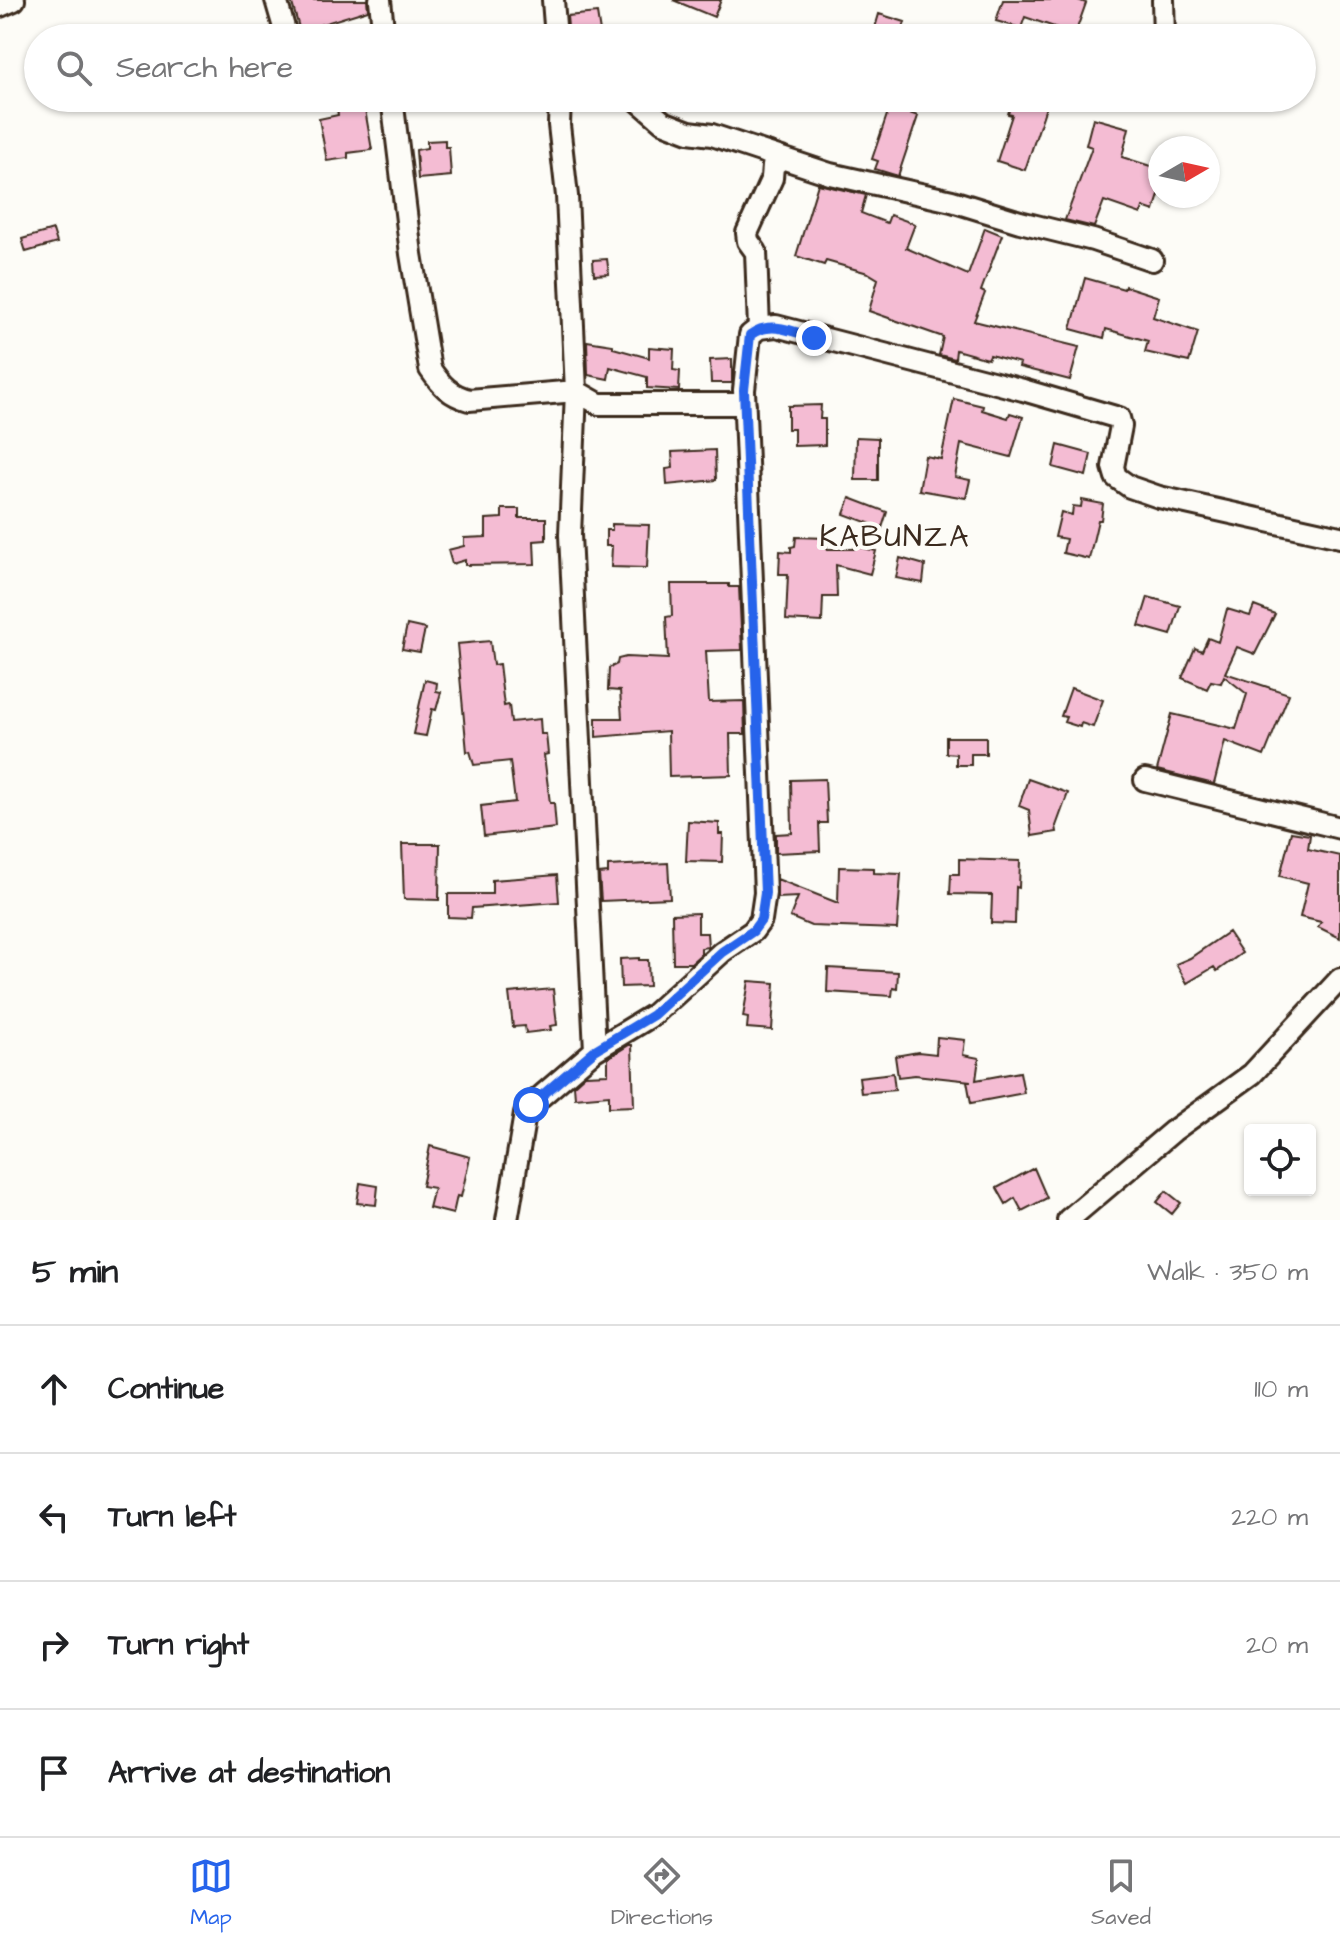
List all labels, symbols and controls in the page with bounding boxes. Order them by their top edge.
search box [24,24,1316,112]
icon: search [52,46,96,90]
text: Search here [116,47,293,89]
north arrow [1148,136,1220,208]
route end [796,320,832,356]
district label: KABUNZA [819,516,971,558]
route start [513,1087,549,1123]
map controls [1244,1124,1316,1196]
button: locate [1244,1124,1316,1196]
text: 5 min [32,1248,118,1296]
text: Walk · 350 m [1147,1254,1308,1290]
icon: ahead [32,1367,76,1411]
text: Continue [108,1368,224,1410]
text: 110 m [1254,1371,1308,1407]
icon: left [32,1495,76,1539]
text: Turn left [108,1496,236,1538]
text: 220 m [1231,1499,1308,1535]
icon: right [32,1623,76,1667]
text: Turn right [108,1624,249,1666]
text: 20 m [1246,1627,1308,1663]
icon: arrive [32,1751,76,1795]
text: Arrive at destination [108,1752,390,1794]
tab: Map [189,1854,233,1933]
tab: Directions [611,1854,713,1933]
tab: Saved [1091,1854,1151,1933]

